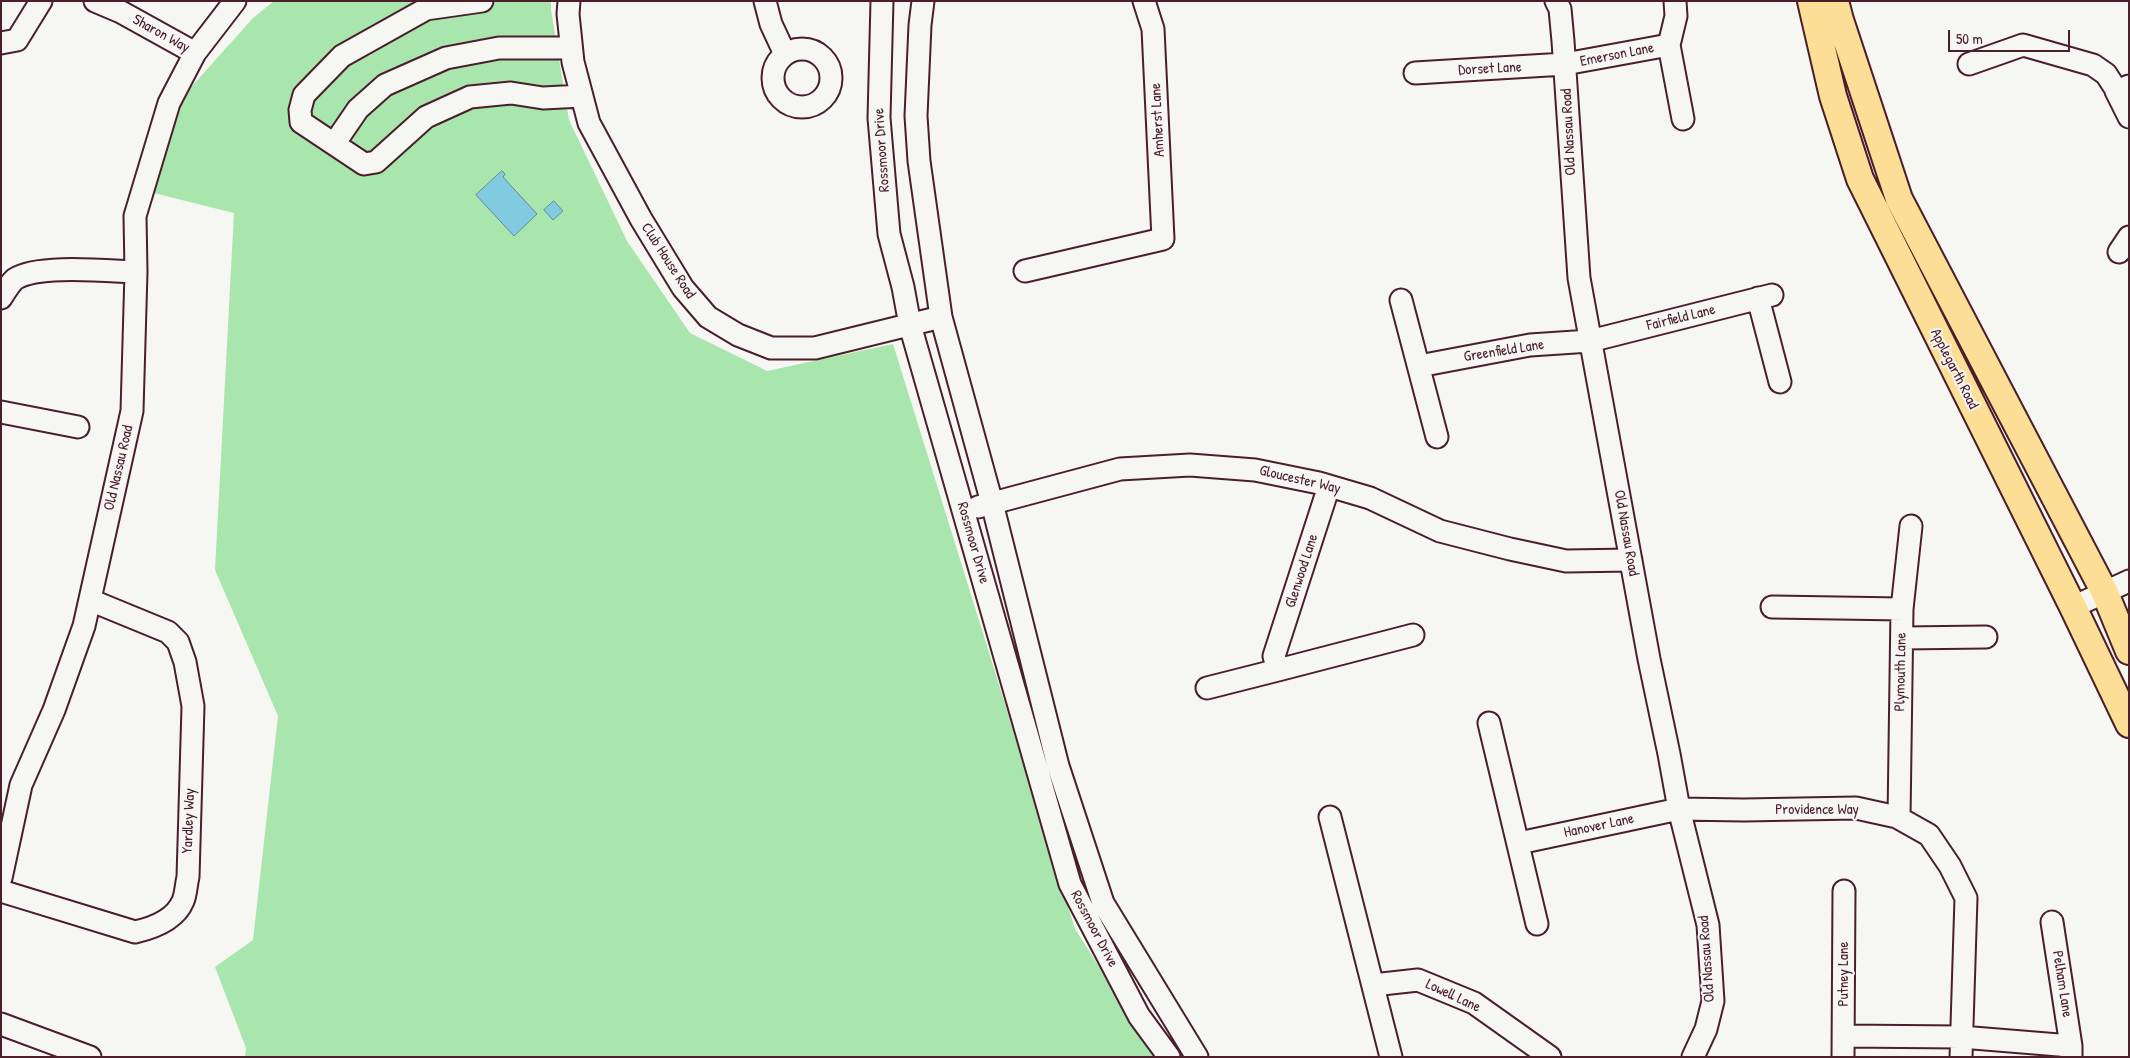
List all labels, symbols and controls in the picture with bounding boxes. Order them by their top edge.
street label: Sharon Way [129,11,193,57]
scale bar [1950,20,2072,52]
text: 50 m [1956,28,1983,49]
street label: Emerson Lane [1579,39,1655,71]
street label: Dorset Lane [1458,58,1522,80]
street label: Amherst Lane [1147,82,1169,158]
street label: Old Nassau Road [1558,88,1580,176]
street label: Rossmoor Drive [870,107,894,193]
street label: Club House Road [637,220,699,302]
street label: Fairfield Lane [1645,301,1717,335]
street label: Applegarth Road [1926,326,1982,412]
street label: Greenfield Lane [1463,336,1545,366]
street label: Old Nassau Road [100,424,138,512]
street label: Gloucester Way [1258,462,1342,498]
street label: Old Nassau Road [1610,489,1642,577]
street label: Rossmoor Drive [953,500,993,586]
street label: Glenwood Lane [1282,532,1322,610]
street label: Plymouth Lane [1891,632,1911,712]
street label: Yardley Way [179,788,199,854]
street label: Providence Way [1775,801,1859,819]
street label: Hanover Lane [1562,810,1636,842]
street label: Rossmoor Drive [1066,888,1122,970]
street label: Old Nassau Road [1695,915,1719,1003]
street label: Putney Lane [1835,941,1853,1007]
street label: Pelham Lane [2048,949,2076,1019]
street label: Lowell Lane [1423,975,1483,1017]

